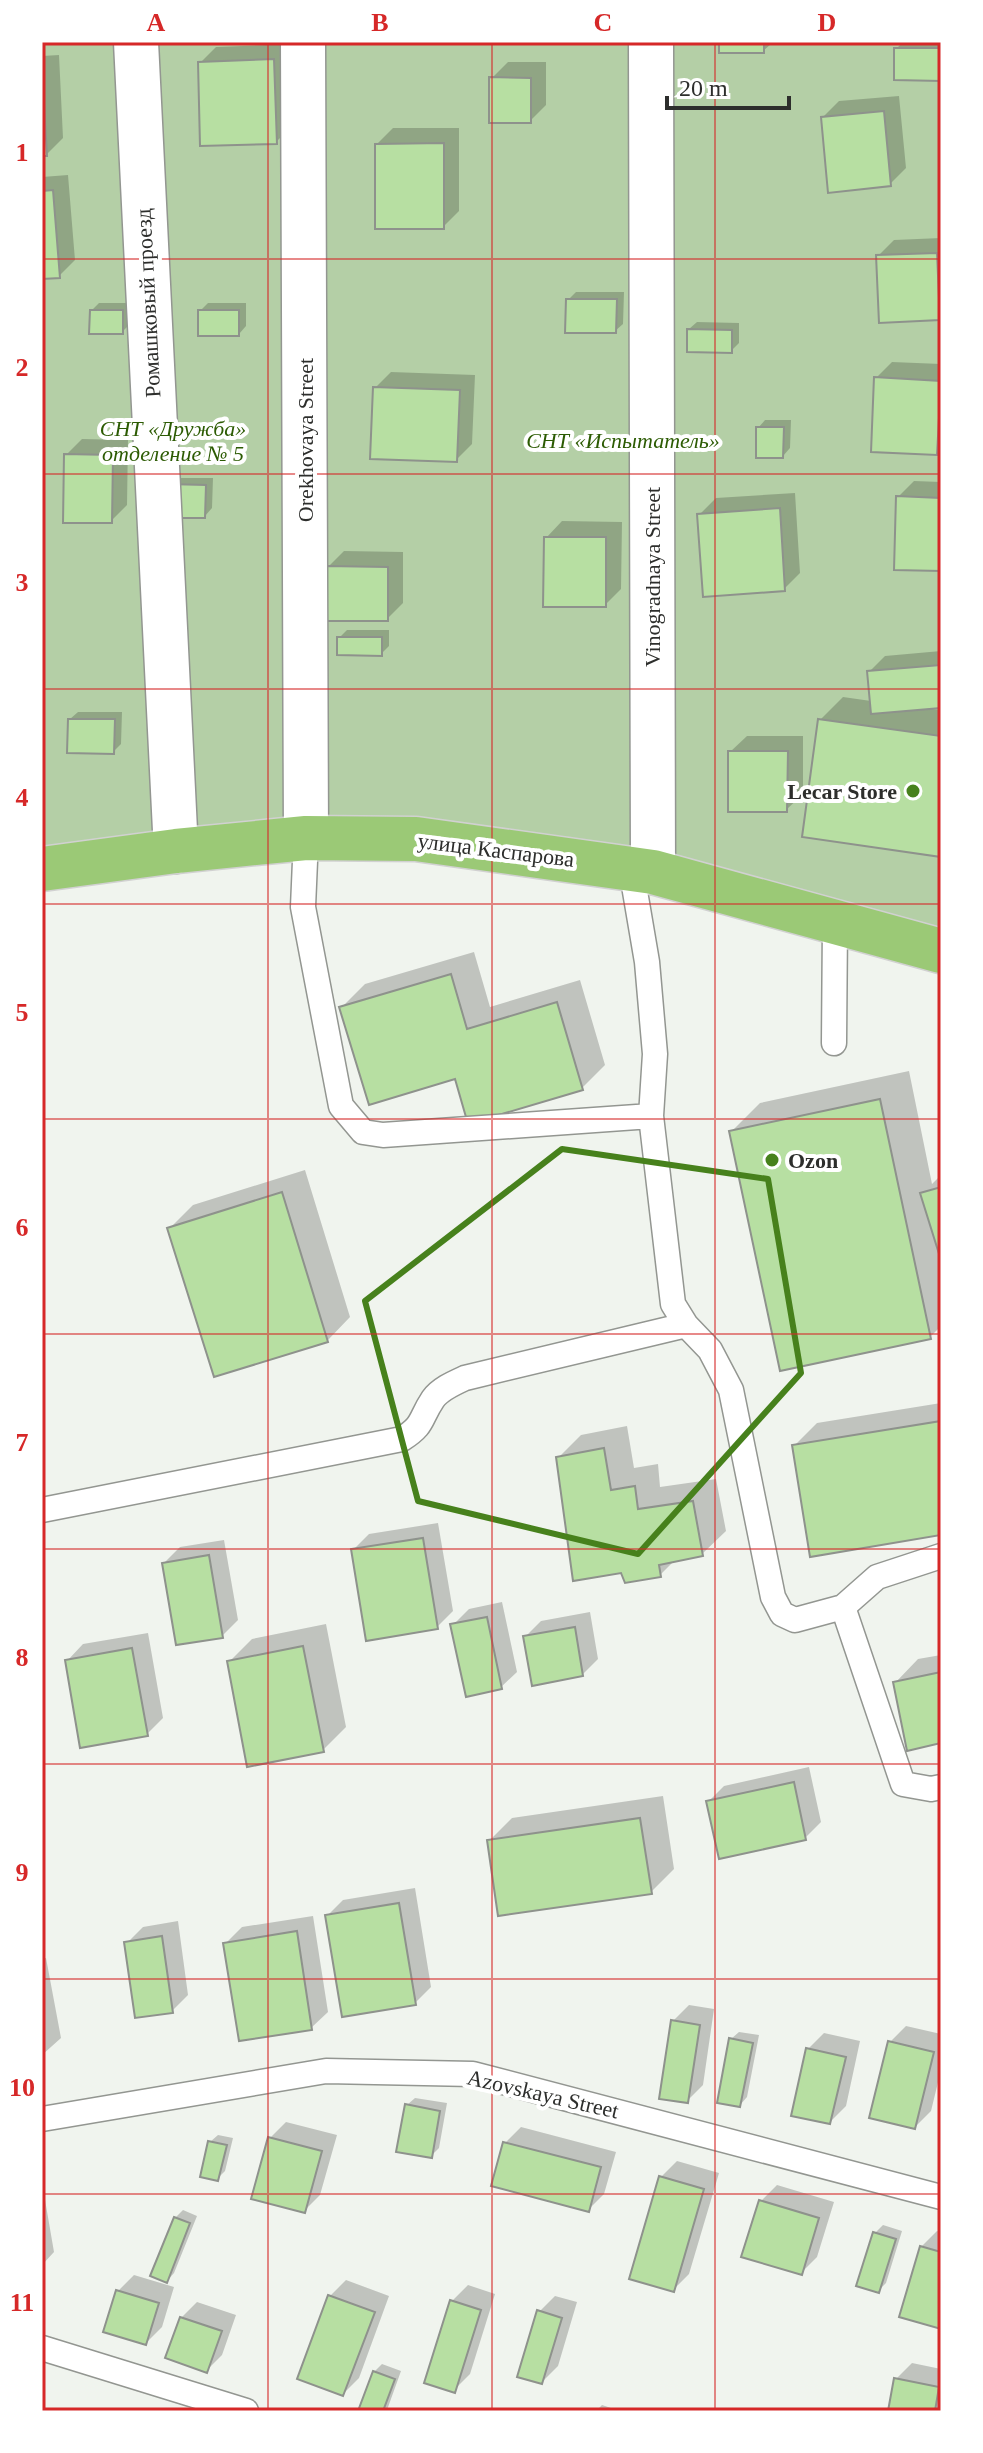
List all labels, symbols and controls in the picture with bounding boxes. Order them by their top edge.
text: A [147,8,166,37]
text: B [371,8,389,37]
text: C [594,8,612,37]
text: D [818,8,836,37]
scale bar [667,60,789,110]
text: 20 m [679,75,728,101]
text: 1 [16,138,29,167]
street label: Ромашковый проезд [131,208,165,398]
text: 2 [16,353,29,382]
street label: Orekhovaya Street [293,358,318,522]
park label: СНТ «Дружба» отделение № 5 [100,416,246,466]
park label: СНТ «Испытатель» [526,428,720,453]
street label: Vinogradnaya Street [640,487,665,667]
text: 3 [16,568,29,597]
place label: Lecar Store [787,779,897,804]
marker: Lecar Store [904,782,922,800]
text: 4 [16,783,29,812]
street label: улица Каспарова [416,828,576,872]
text: 5 [16,998,29,1027]
place label: Ozon [788,1148,838,1173]
marker: Ozon [763,1151,781,1169]
text: 6 [16,1213,29,1242]
text: 7 [16,1428,29,1457]
text: 8 [16,1643,29,1672]
text: 9 [16,1858,29,1887]
street label: Azovskaya Street [465,2064,621,2124]
text: 10 [9,2073,35,2102]
text: 11 [10,2288,34,2317]

